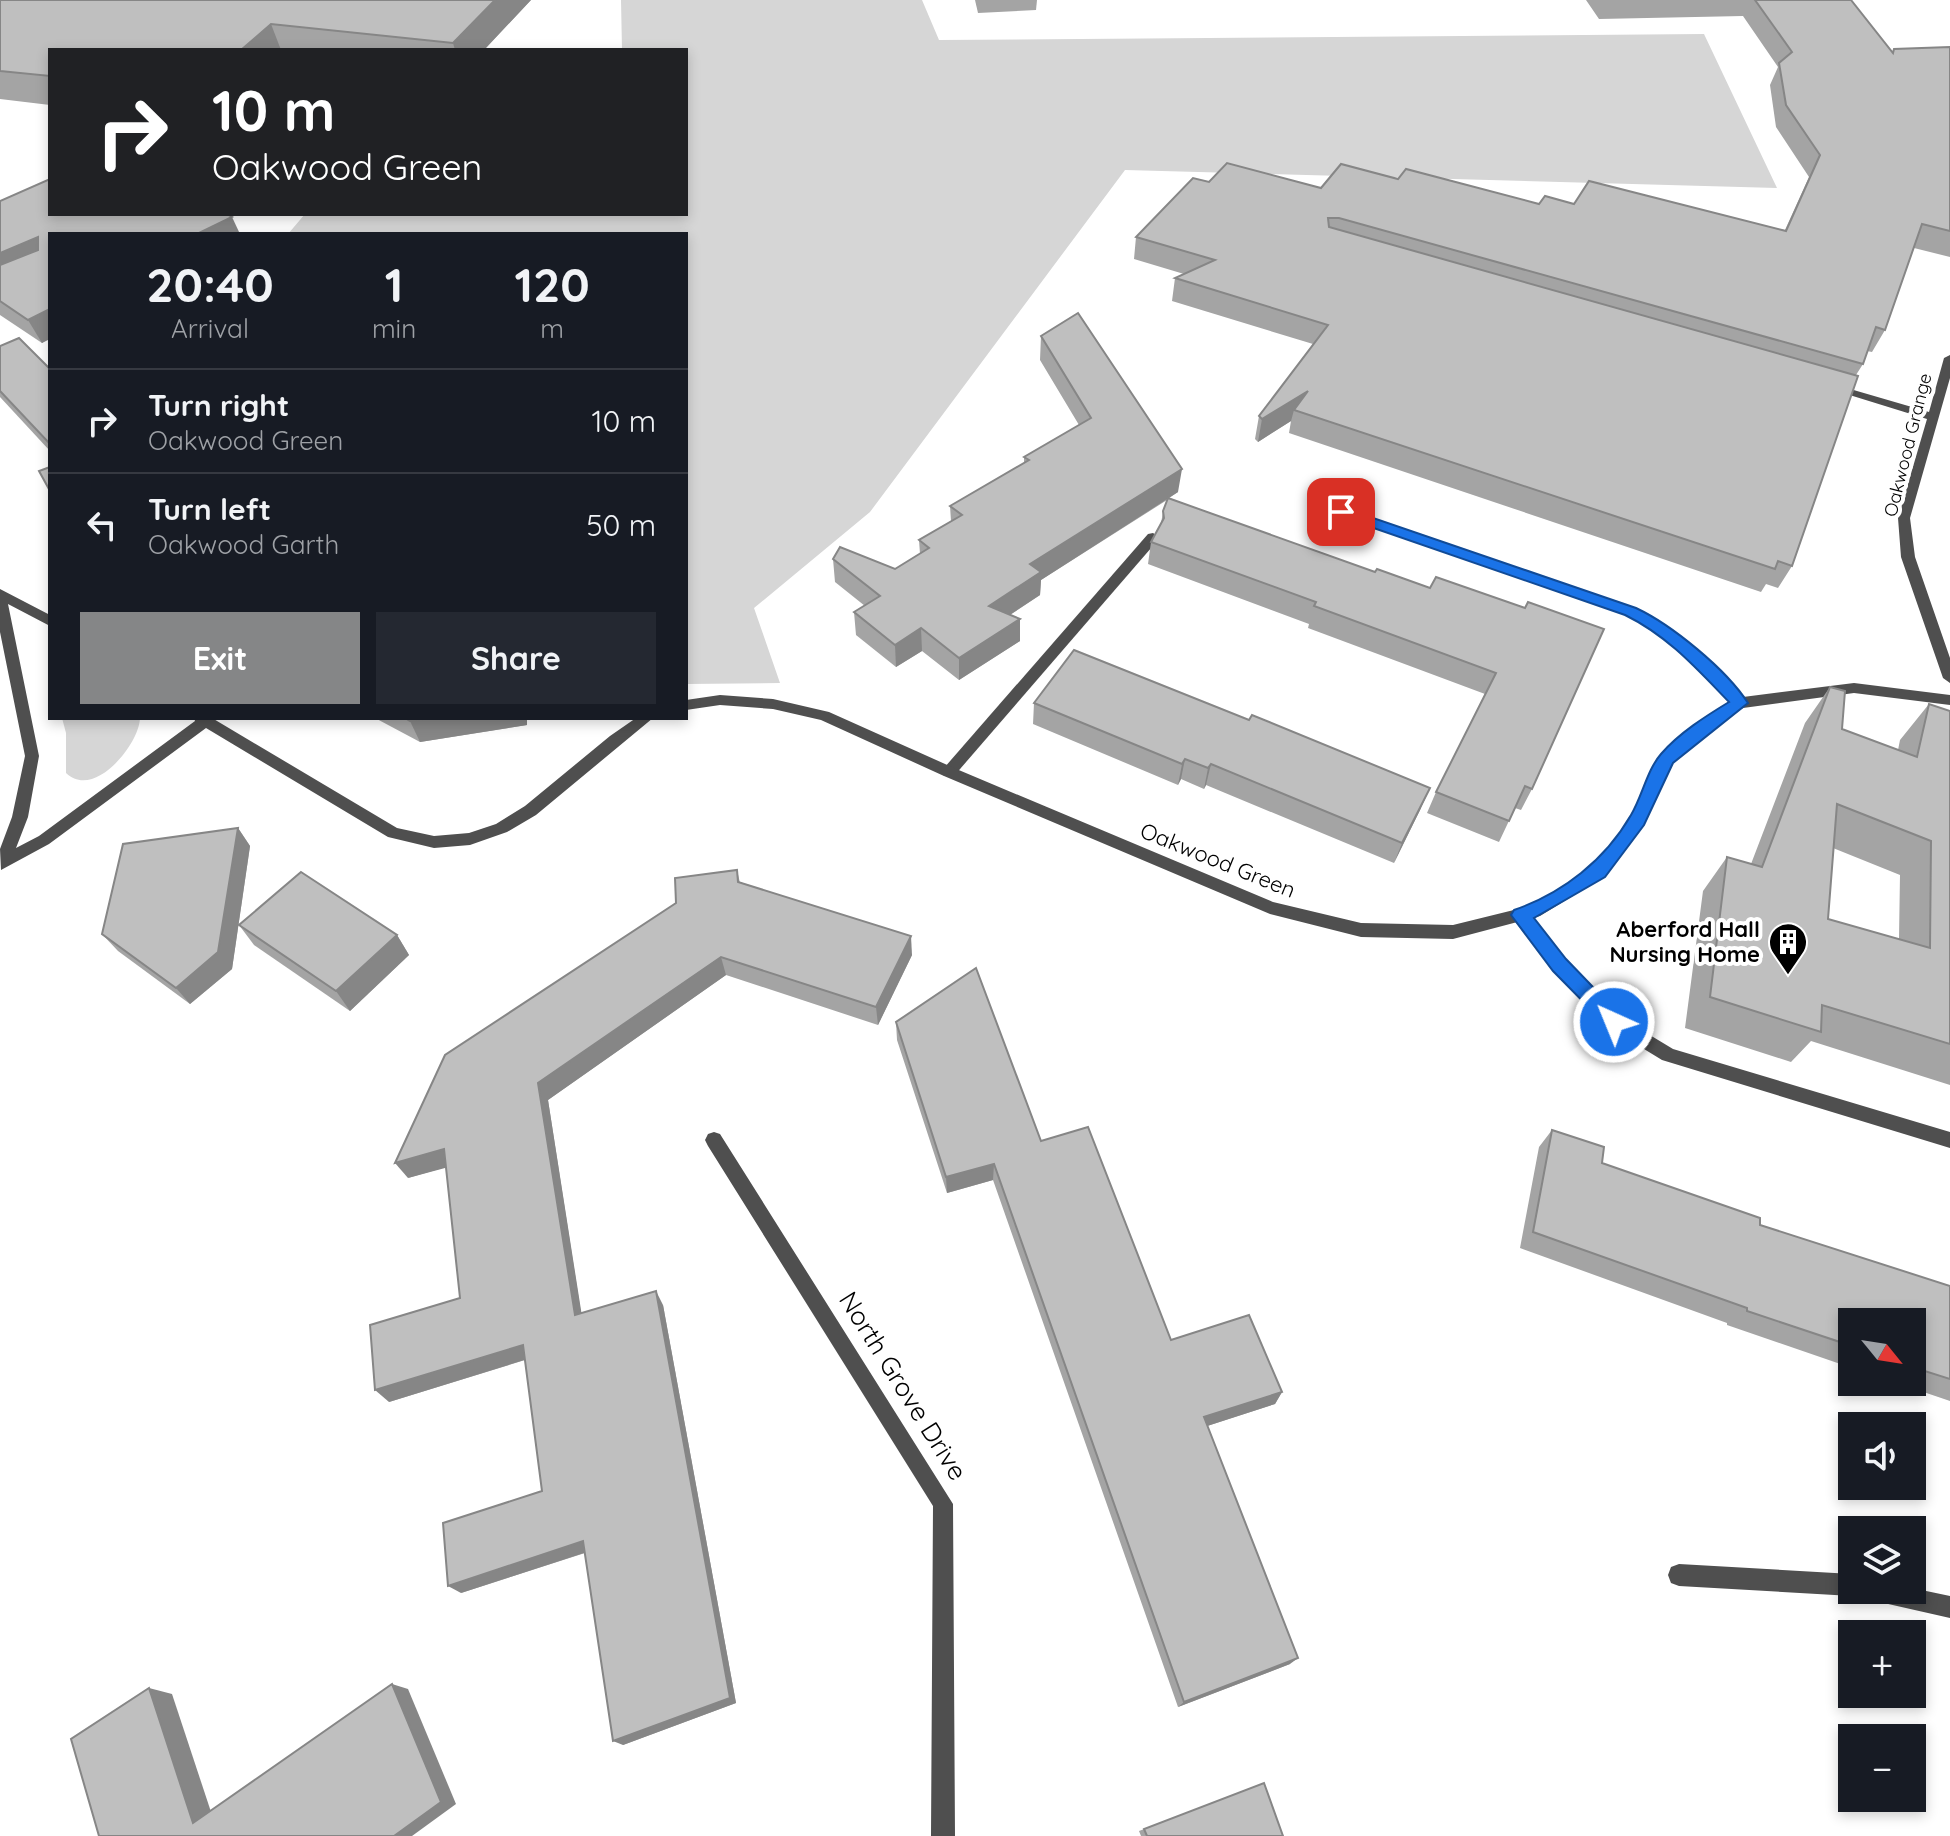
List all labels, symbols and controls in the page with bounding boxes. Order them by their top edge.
text: 10 m [212,75,335,145]
icon: right [80,80,184,184]
text: Oakwood Green [212,144,482,189]
text: 20:40 [146,254,274,314]
text: 1 [385,254,403,314]
text: 120 [514,254,590,314]
text: Arrival [171,312,249,345]
text: min [372,312,416,345]
text: m [540,312,564,345]
street label: Oakwood Grange [1879,371,1936,519]
text: Turn right [148,386,289,424]
icon: right [80,399,124,443]
text: 10 m [592,402,656,440]
text: Oakwood Green [148,424,343,457]
pin [1307,478,1375,546]
text: Turn left [148,490,271,528]
icon: arrive [1319,490,1363,534]
icon: left [80,503,124,547]
text: 50 m [586,506,656,544]
text: Oakwood Garth [148,528,339,561]
button: Exit [80,612,360,704]
button: Share [376,612,656,704]
street label: Oakwood Green [1136,816,1300,904]
place label: Aberford Hall Nursing Home [1609,915,1760,968]
building icon: Aberford Hall Nursing Home [1767,921,1809,976]
position arrow [1572,980,1656,1064]
street label: North Grove Drive [832,1285,975,1486]
north arrow [1838,1308,1926,1396]
map controls [1838,1308,1926,1812]
button: sound [1838,1412,1926,1500]
button: layers [1838,1516,1926,1604]
button: + [1838,1620,1926,1708]
button: − [1838,1724,1926,1812]

